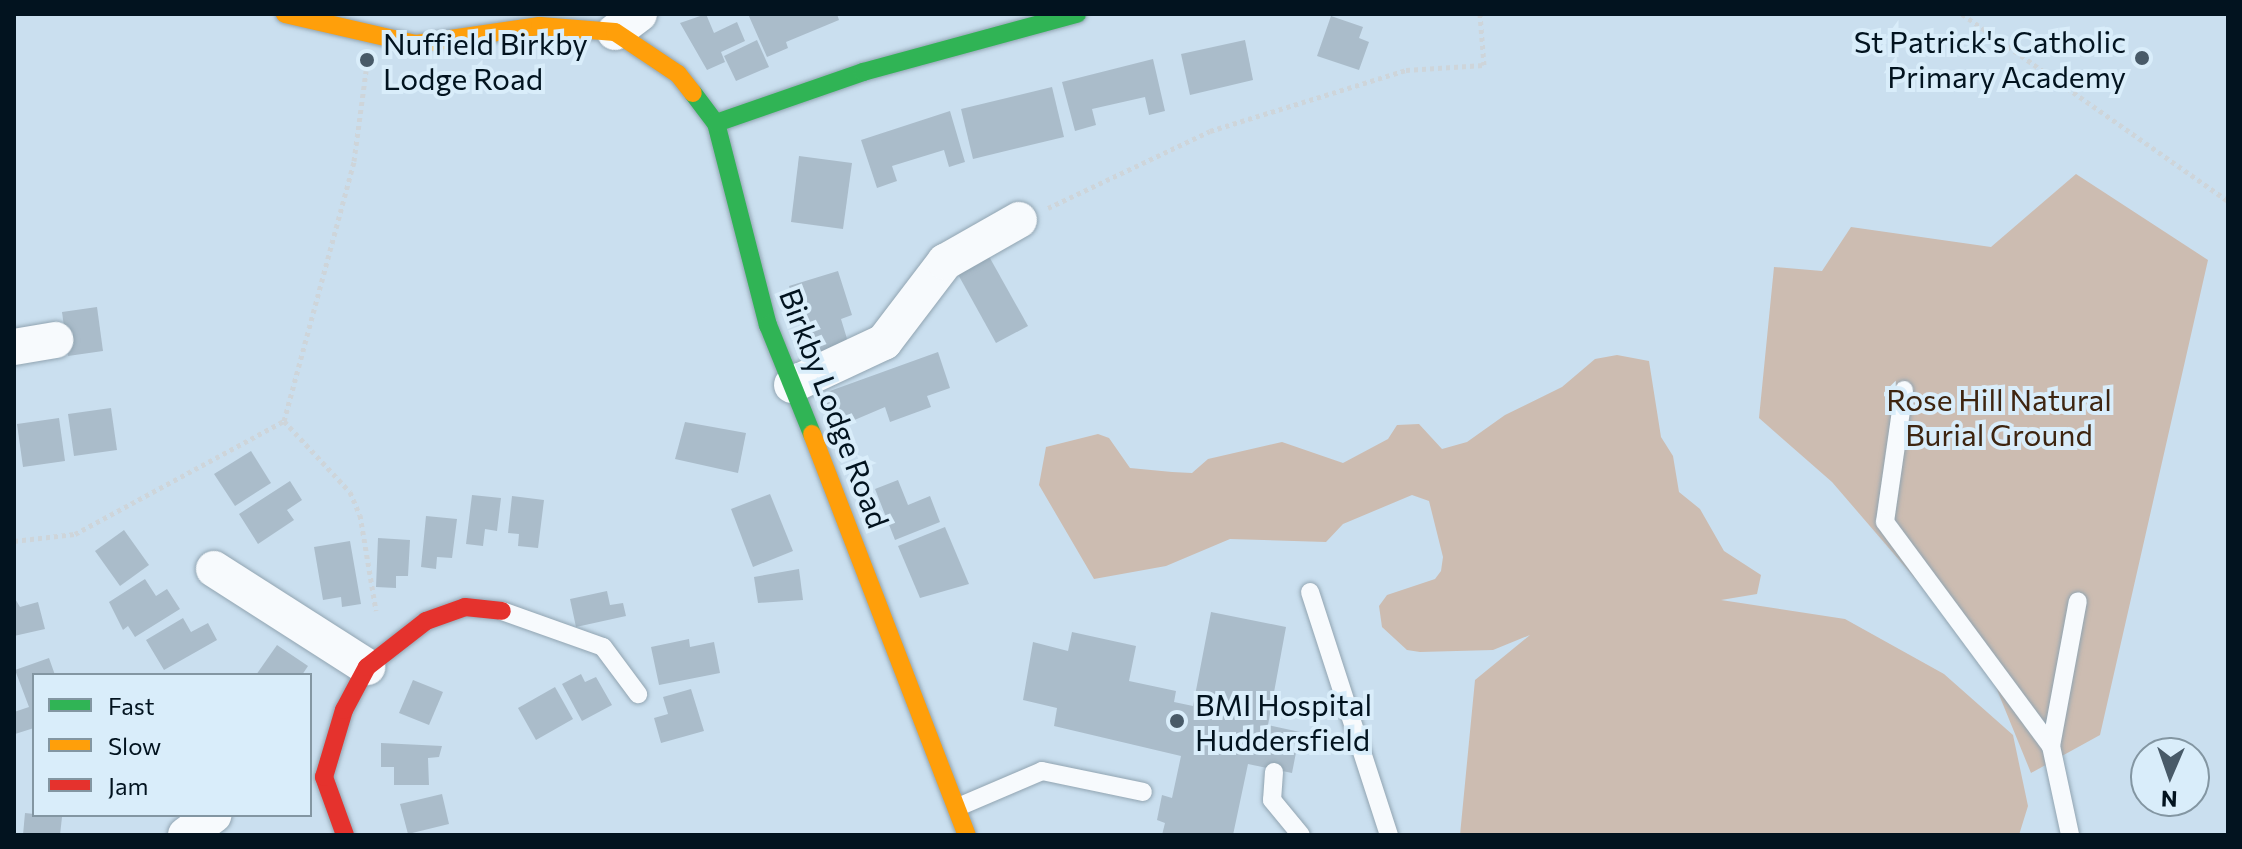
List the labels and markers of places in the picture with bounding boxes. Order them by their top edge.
place label: St Patrick's Catholic Primary Academy [1854,23,2126,94]
place label: Nuffield Birkby Lodge Road [383,25,588,96]
marker: St Patrick's Catholic Primary Academy [2133,49,2151,67]
marker: Nuffield Birkby Lodge Road [358,51,376,69]
place label: BMI Hospital Huddersfield [1195,686,1372,756]
marker: BMI Hospital Huddersfield [1166,710,1188,732]

